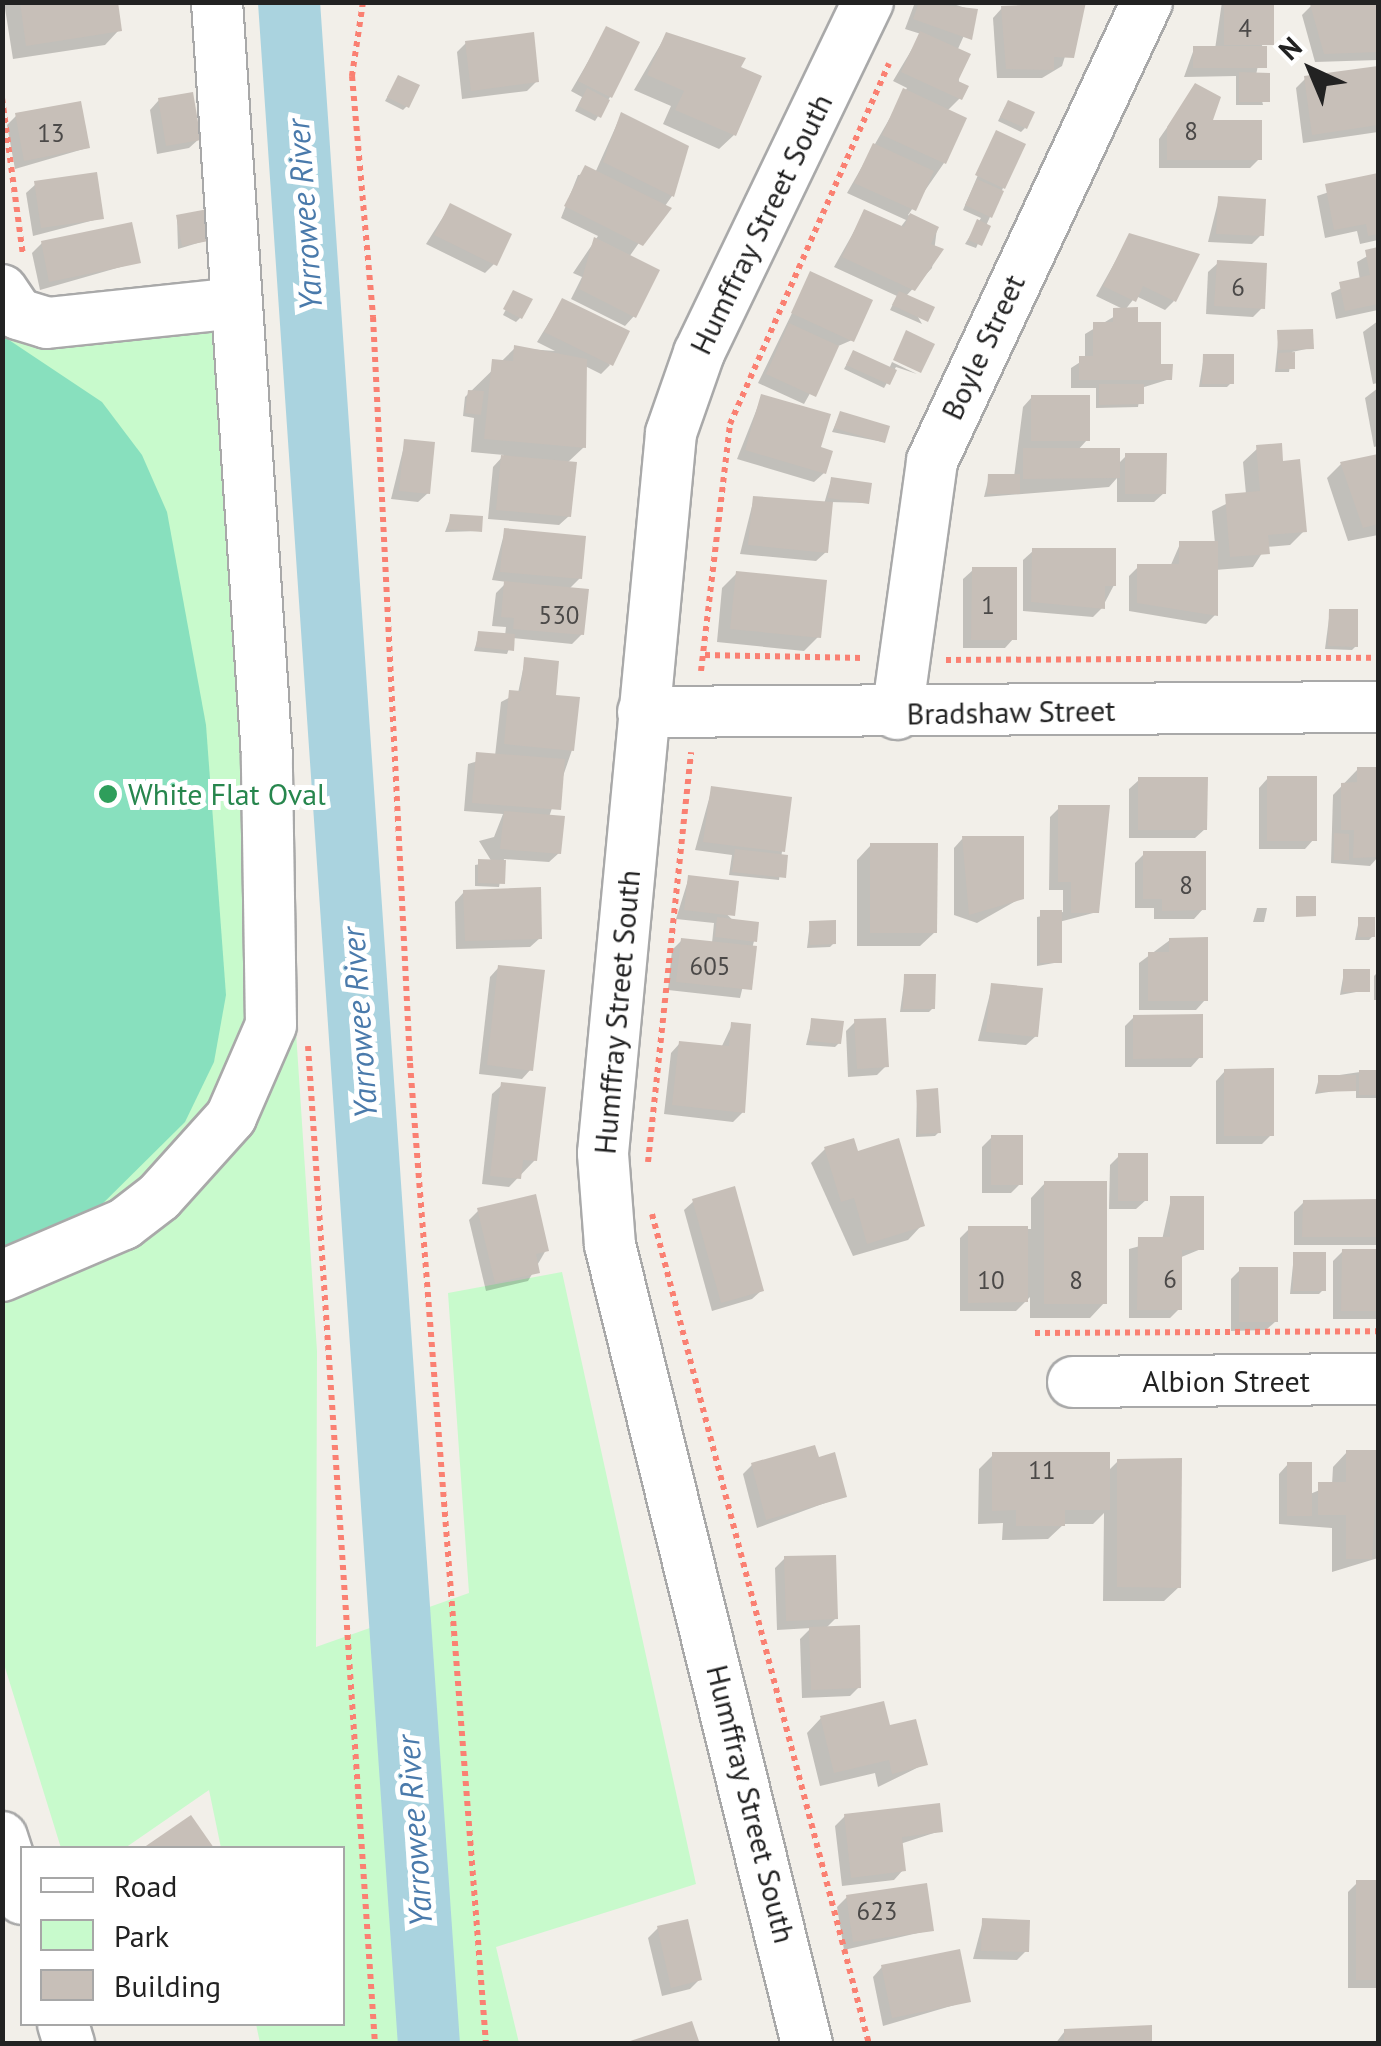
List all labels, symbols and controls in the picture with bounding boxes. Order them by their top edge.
house number: 4 [1238,13,1252,43]
north arrow [1261,20,1361,120]
text: N [1270,28,1309,68]
street label: Humffray Street South [682,87,840,361]
house number: 8 [1184,116,1198,146]
house number: 13 [37,118,65,148]
water label: Yarrowee River [278,118,330,312]
street label: Boyle Street [934,269,1032,425]
house number: 6 [1231,272,1245,302]
house number: 1 [981,590,995,620]
house number: 530 [539,600,579,630]
street label: Bradshaw Street [906,692,1116,732]
place label: White Flat Oval [128,776,326,812]
marker: White Flat Oval [97,783,119,805]
street label: Humffray Street South [587,868,647,1156]
house number: 8 [1179,870,1193,900]
water label: Yarrowee River [333,926,385,1120]
house number: 605 [690,951,730,981]
house number: 6 [1163,1264,1177,1294]
house number: 10 [977,1265,1005,1295]
house number: 8 [1069,1265,1083,1295]
street label: Albion Street [1142,1363,1310,1399]
house number: 11 [1028,1455,1056,1485]
street label: Humffray Street South [699,1661,803,1947]
water label: Yarrowee River [388,1734,440,1928]
legend [20,1846,345,2026]
text: Road [114,1866,178,1905]
house number: 623 [857,1896,897,1926]
text: Park [114,1916,169,1955]
text: Building [114,1966,221,2005]

